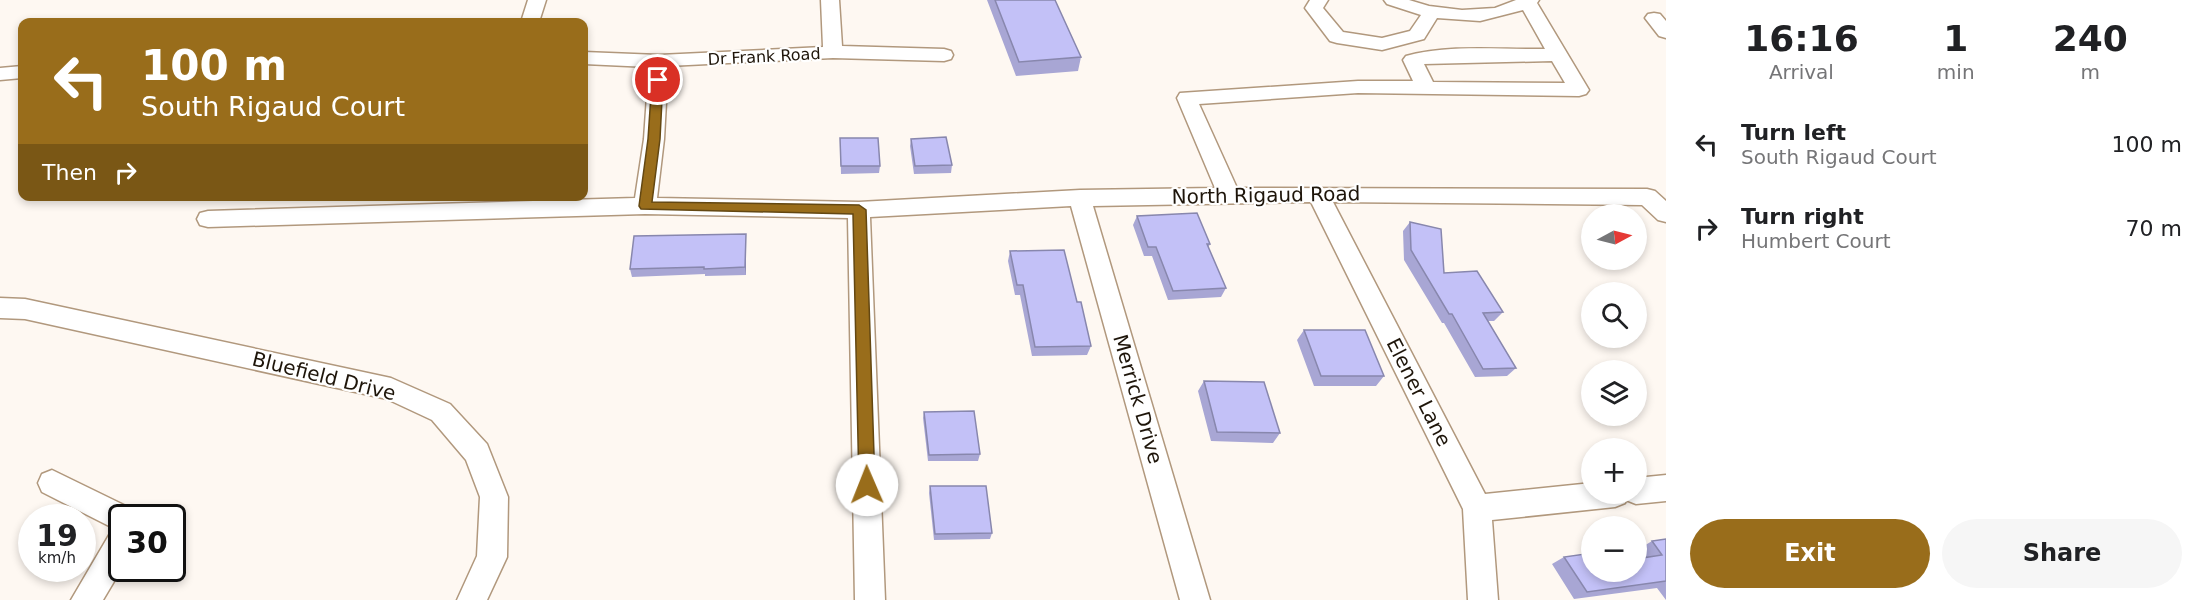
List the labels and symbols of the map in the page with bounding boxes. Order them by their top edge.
street label: Dr Frank Road [707,44,821,69]
pin [632,54,683,105]
street label: North Rigaud Road [1171,181,1361,209]
north arrow [1581,204,1647,270]
street label: Merrick Drive [1108,332,1168,466]
street label: Elener Lane [1381,334,1457,450]
street label: Bluefield Drive [250,347,398,405]
position arrow [835,453,899,517]
speed limit sign: 30 [108,504,186,582]

